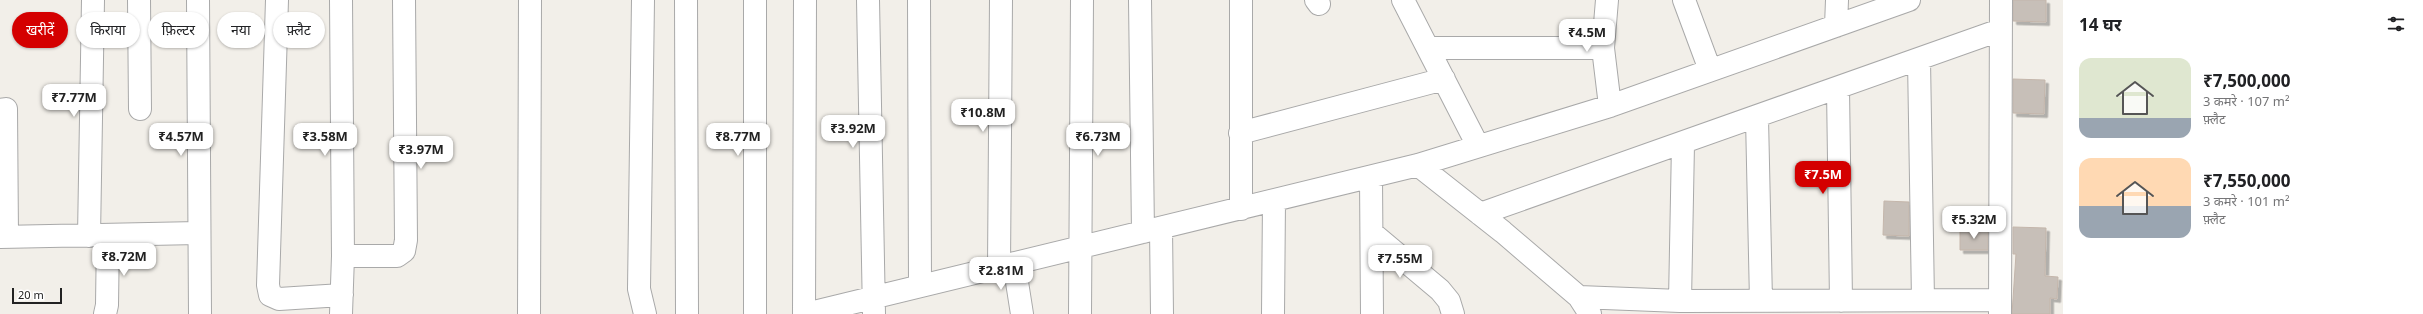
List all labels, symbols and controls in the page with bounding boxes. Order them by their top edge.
chip: खरीदें [12,12,68,48]
chip: किराया [76,12,140,48]
chip: फ़िल्टर [148,12,209,48]
chip: नया [217,12,265,48]
chip: फ़्लैट [273,12,325,48]
text: 14 घर [2079,13,2121,36]
icon: filters [2385,13,2407,35]
pin: ₹4.5M [1559,19,1615,53]
text: ₹4.5M [1568,23,1606,41]
text: ₹7,500,000 [2203,69,2290,92]
icon: home [2111,74,2159,122]
pin: ₹7.77M [41,84,107,118]
text: ₹7.77M [51,88,97,106]
text: 3 कमरे · 107 m² [2203,92,2290,110]
pin: ₹10.8M [950,99,1016,133]
text: ₹10.8M [960,103,1006,121]
text: फ़्लैट [2203,110,2226,128]
pin: ₹3.92M [820,115,886,149]
text: ₹3.92M [830,119,876,137]
pin: ₹4.57M [148,123,214,157]
pin: ₹3.58M [292,123,358,157]
pin: ₹8.77M [705,123,771,157]
pin: ₹6.73M [1065,123,1131,157]
text: ₹4.57M [158,127,204,145]
text: ₹3.58M [302,127,348,145]
text: ₹8.77M [715,127,761,145]
text: ₹6.73M [1075,127,1121,145]
pin: ₹3.97M [388,136,454,170]
text: ₹3.97M [398,140,444,158]
pin: ₹7.5M [1795,161,1851,195]
text: ₹7.5M [1804,165,1842,183]
text: ₹7,550,000 [2203,169,2290,192]
icon: home [2111,174,2159,222]
text: 3 कमरे · 101 m² [2203,192,2290,210]
pin: ₹5.32M [1941,206,2007,240]
text: ₹5.32M [1951,210,1997,228]
text: फ़्लैट [2203,210,2226,228]
pin: ₹8.72M [91,243,157,277]
pin: ₹7.55M [1367,245,1433,279]
text: ₹8.72M [101,247,147,265]
text: ₹7.55M [1377,249,1423,267]
pin: ₹2.81M [968,257,1034,291]
text: ₹2.81M [978,261,1024,279]
scale bar [12,286,62,305]
text: 20 m [18,287,44,302]

